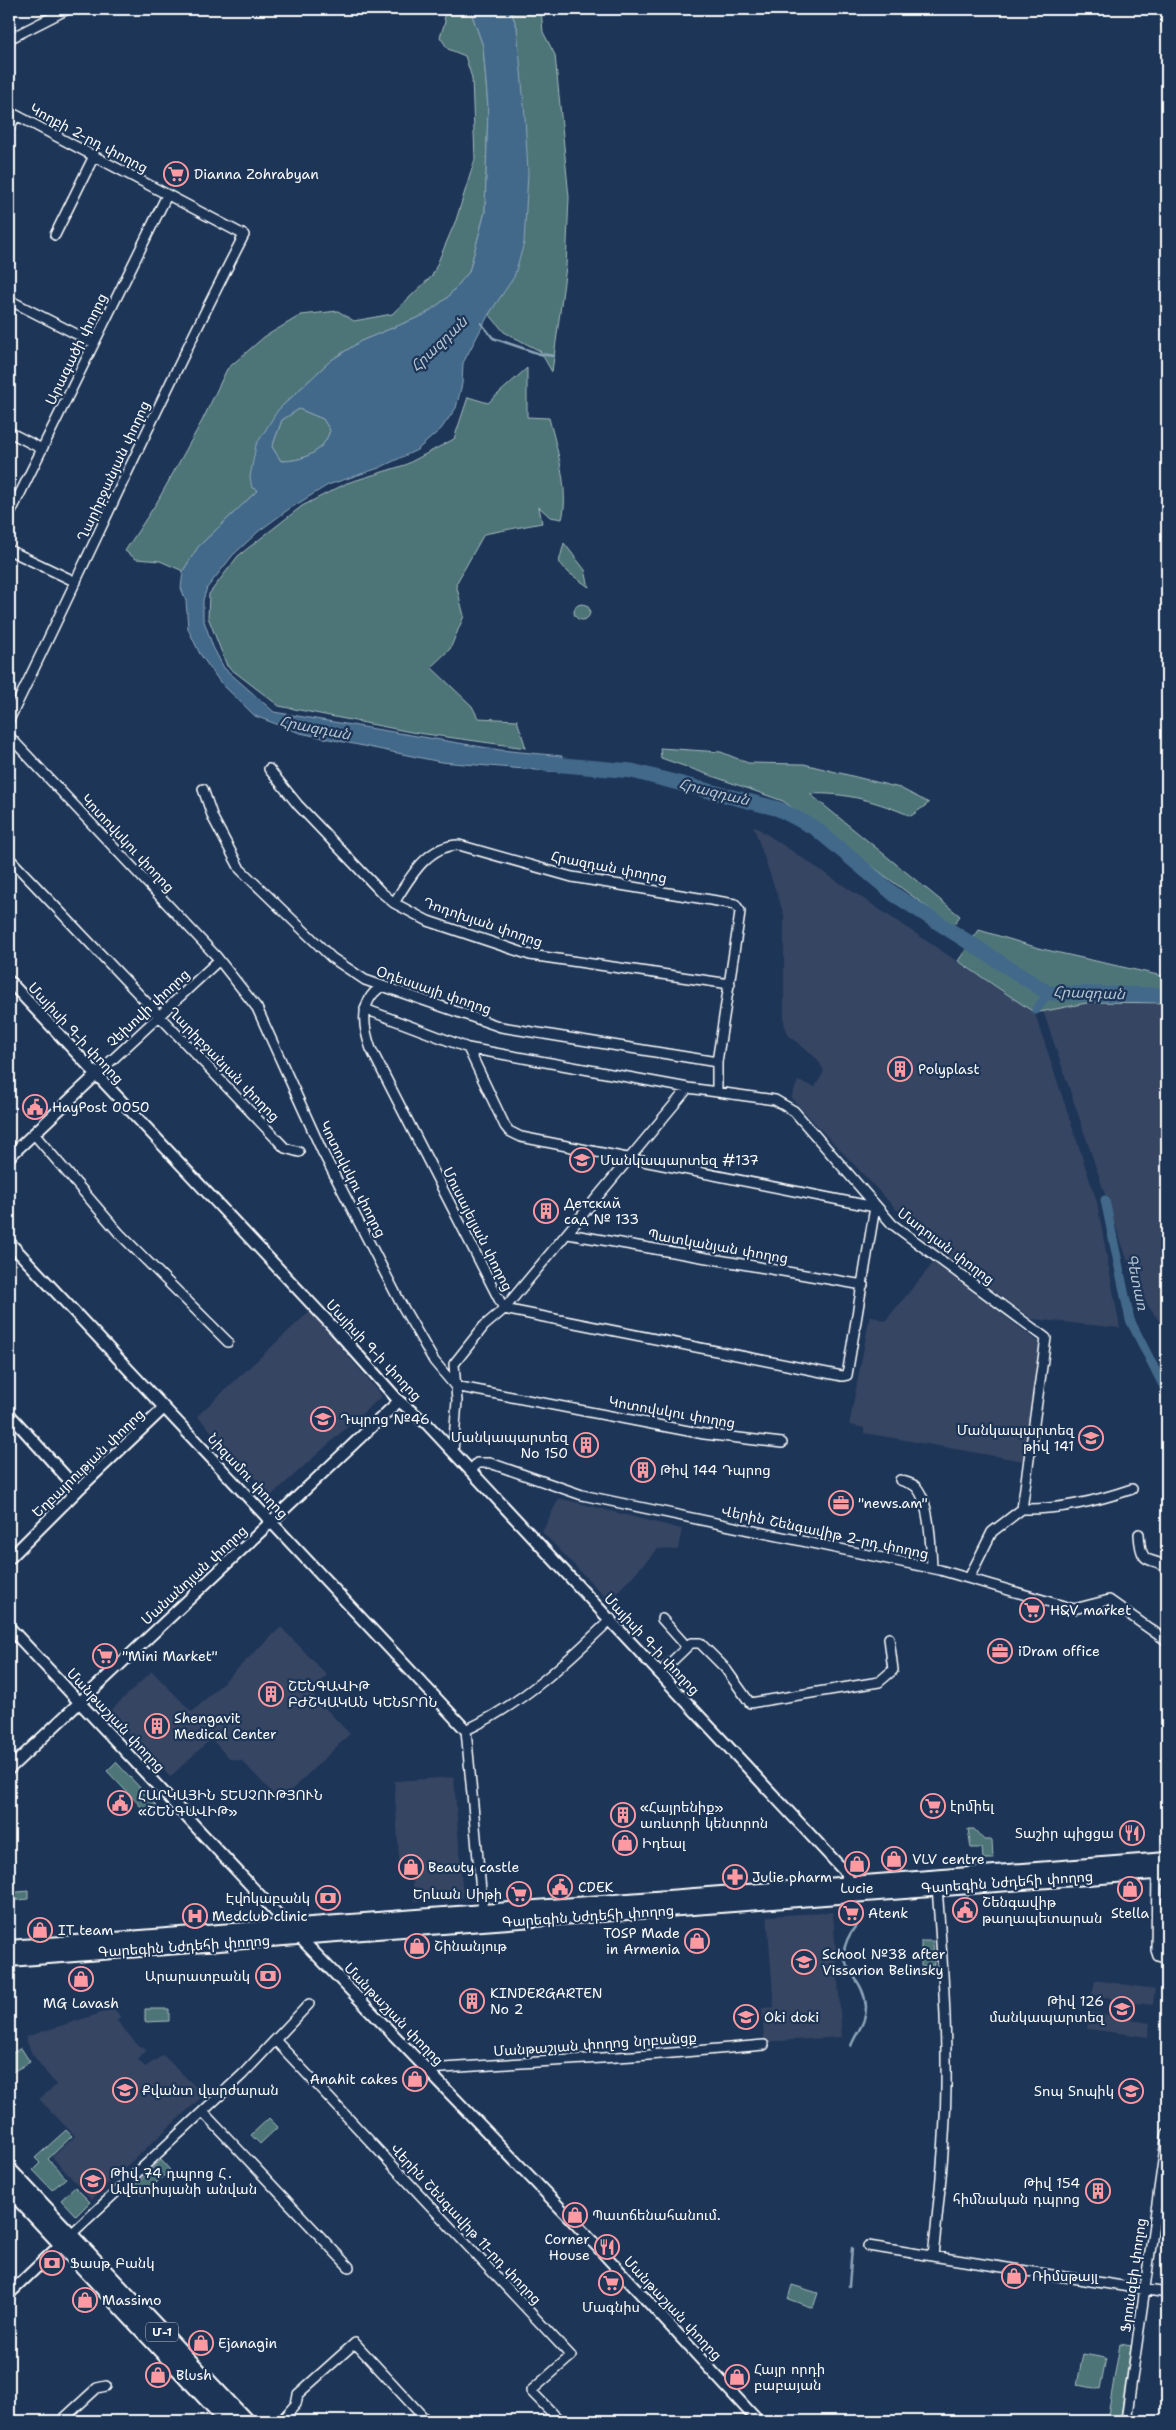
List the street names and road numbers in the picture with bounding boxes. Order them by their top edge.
street label: Կողբի 2-րդ փողոց [27,99,151,177]
street label: Արագածի փողոց [41,290,111,408]
street label: Ղարիբջանյան փողոց [72,398,154,544]
street label: Կոտովսկու փողոց [78,790,178,896]
street label: Հրազդան փողոց [549,847,669,887]
street label: Դոդոխյան փողոց [421,893,545,951]
street label: Օդեսսայի փողոց [374,962,494,1018]
street label: Չեխովի փողոց [103,965,193,1051]
street label: Մայիսի 9-ի փողոց [24,978,128,1088]
street label: Ղարիբջանյան փողոց [164,1003,284,1125]
street label: Կոտովսկու փողոց [316,1118,390,1240]
street label: Մուսայելյան փողոց [439,1164,517,1294]
street label: Մադոյան փողոց [894,1204,998,1288]
street label: Պատկանյան փողոց [646,1225,790,1267]
street label: Մայիսի 9-ի փողոց [322,1295,426,1405]
street label: Կոտովսկու փողոց [607,1392,737,1432]
street label: Եղբայրության փողոց [28,1405,148,1521]
street label: Նիզամու փողոց [204,1429,292,1523]
street label: Վերին Շենգավիթ 2-րդ փողոց [720,1501,930,1563]
street label: Մանանդյան փողոց [137,1521,251,1629]
street label: Մայիսի 9-ի փողոց [600,1589,704,1699]
street label: Մանթաշյան փողոց [63,1664,169,1776]
street label: Գարեգին Նժդեհի փողոց [920,1867,1094,1897]
street label: Գարեգին Նժդեհի փողոց [501,1901,675,1931]
street label: Գարեգին Նժդեհի փողոց [97,1931,271,1961]
street label: Մանթաշյան փողոց [340,1959,448,2069]
street label: Մանթաշյան փողոց նրբանցք [493,2028,697,2060]
street label: Վերին Շենգավիթ 11-րդ փողոց [387,2140,545,2308]
street label: Ֆրունզեի փողոց [1116,2217,1150,2333]
street label: Մանթաշյան փողոց [620,2252,726,2364]
road number: Մ-1 [146,2322,178,2342]

